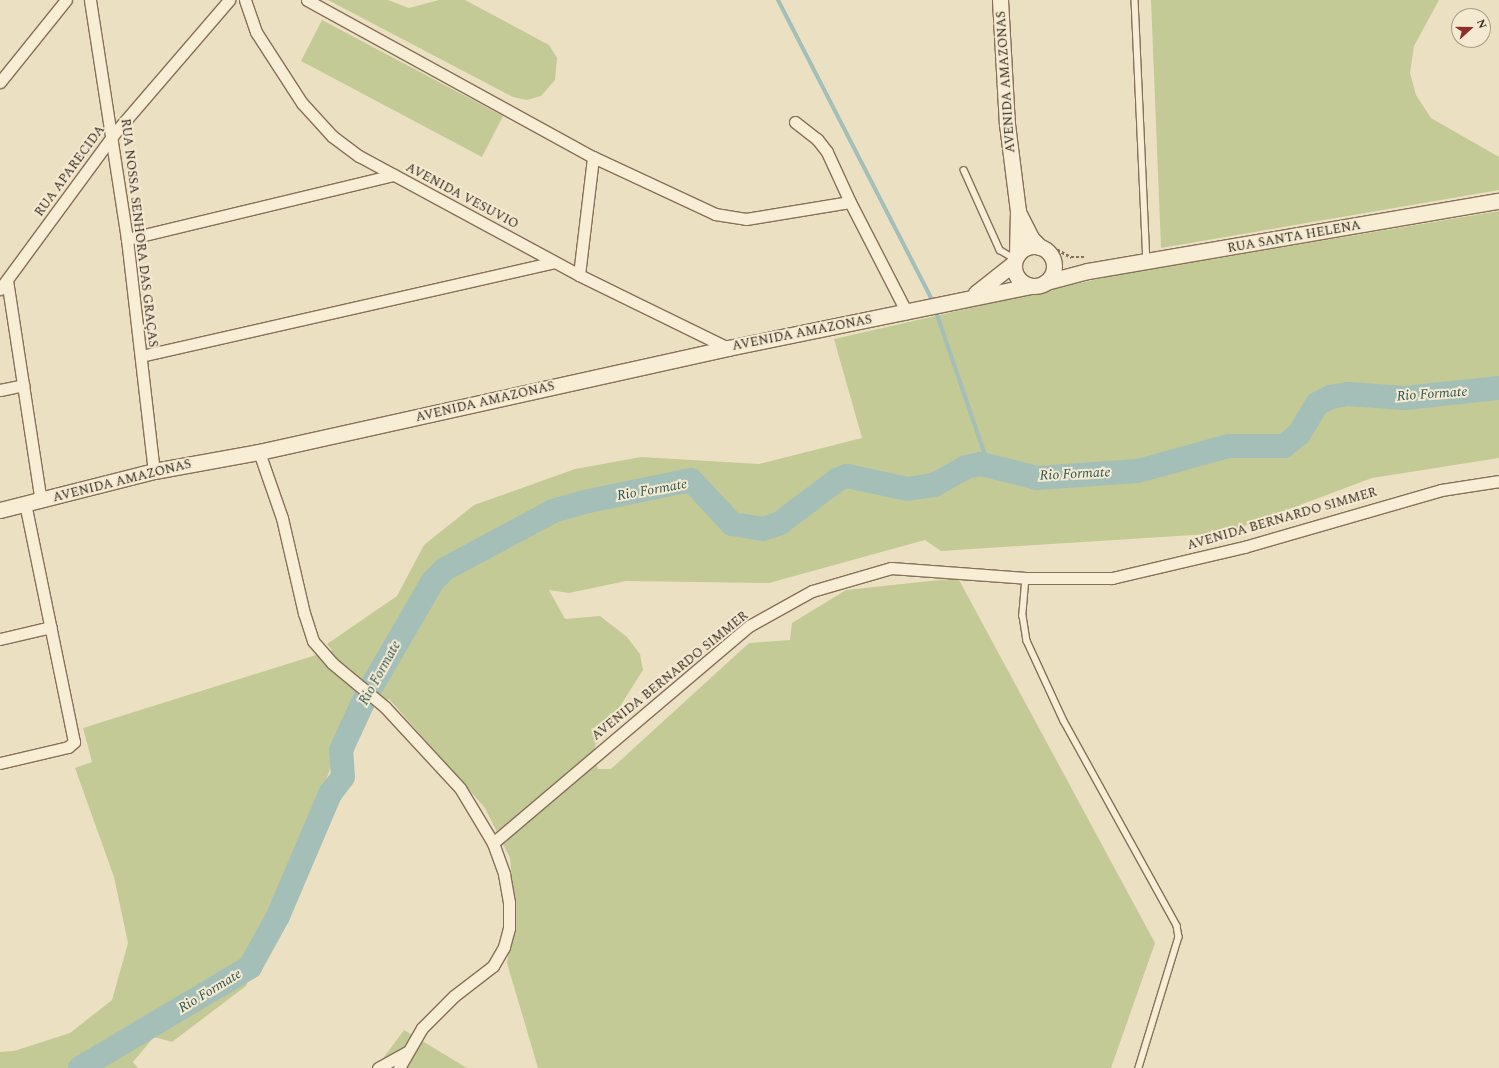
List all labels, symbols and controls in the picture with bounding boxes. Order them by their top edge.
north arrow [1451,8,1491,48]
street label: AVENIDA AMAZONAS [993,11,1019,153]
text: N [1472,17,1491,31]
street label: RUA NOSSA SENHORA DAS GRAÇAS [117,118,161,348]
street label: RUA APARECIDA [32,122,108,220]
street label: AVENIDA VESUVIO [403,160,521,232]
street label: RUA SANTA HELENA [1226,218,1362,256]
street label: AVENIDA AMAZONAS [731,312,873,354]
street label: AVENIDA AMAZONAS [414,378,556,426]
water label: Rio Formate [1396,383,1468,405]
street label: AVENIDA AMAZONAS [51,456,193,506]
water label: Rio Formate [1039,464,1111,484]
water label: Rio Formate [616,476,688,504]
street label: AVENIDA BERNARDO SIMMER [1185,484,1379,554]
street label: AVENIDA BERNARDO SIMMER [589,608,751,744]
water label: Rio Formate [355,638,405,708]
water label: Rio Formate [175,966,245,1016]

